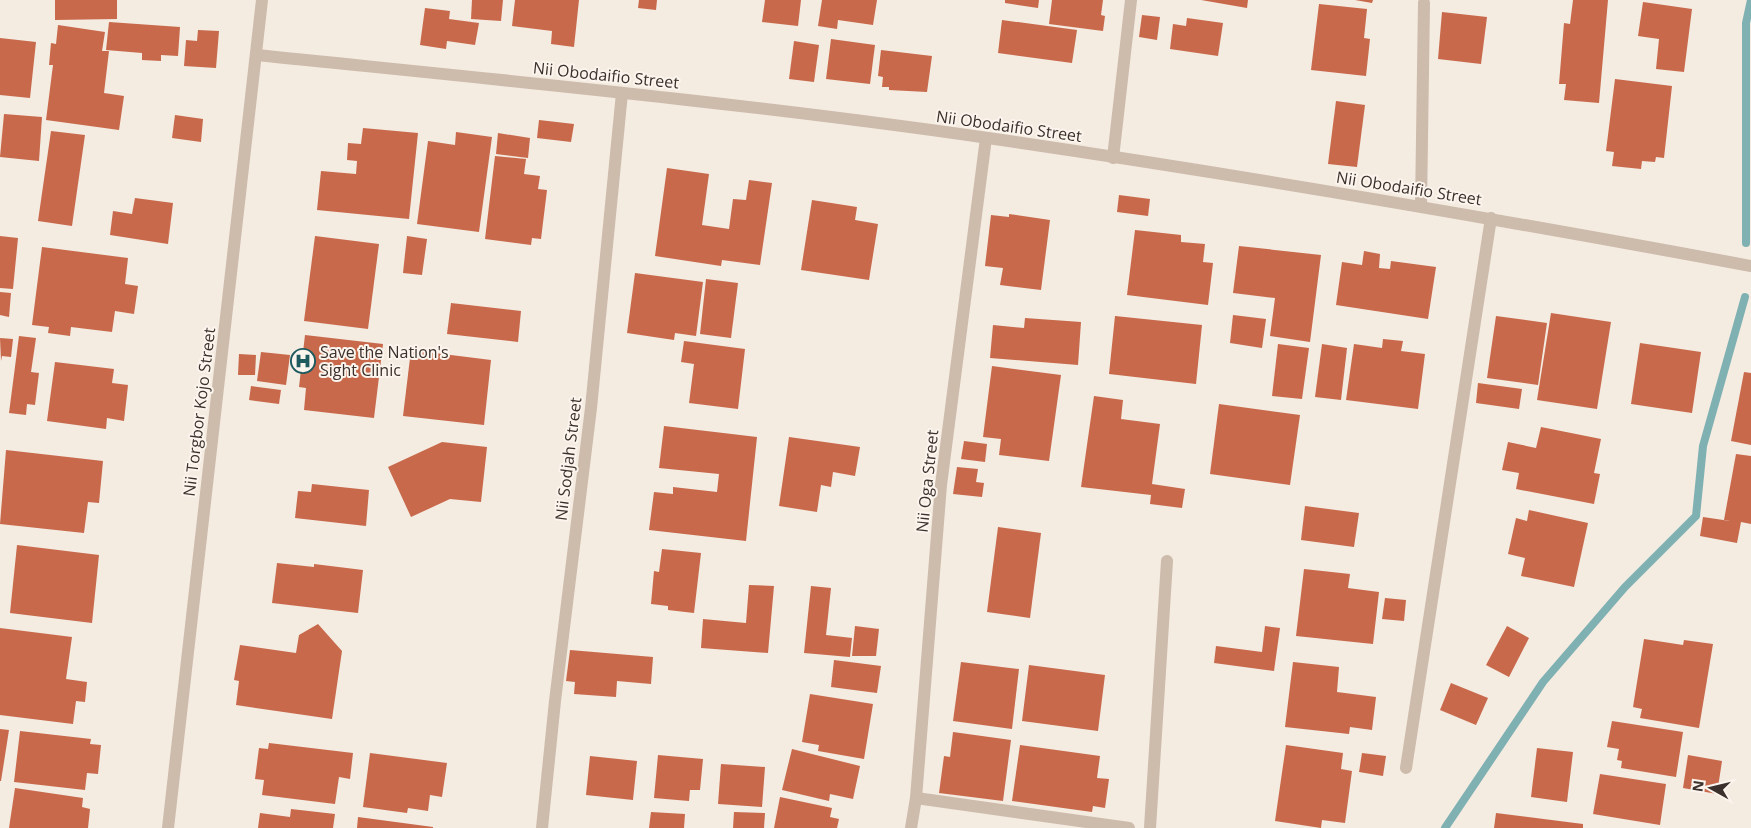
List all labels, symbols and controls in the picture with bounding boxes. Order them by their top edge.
street label: Nii Obodaifio Street [532,56,680,94]
street label: Nii Obodaifio Street [935,105,1083,147]
street label: Nii Obodaifio Street [1335,166,1483,210]
street label: Nii Torgbor Kojo Street [178,326,220,498]
place label: Save the Nation's Sight Clinic [320,341,449,381]
hospital icon: Save the Nation's Sight Clinic [290,348,316,374]
street label: Nii Sodjah Street [550,396,587,522]
street label: Nii Oga Street [911,428,943,533]
north arrow [1686,763,1736,813]
text: N [1687,779,1708,793]

